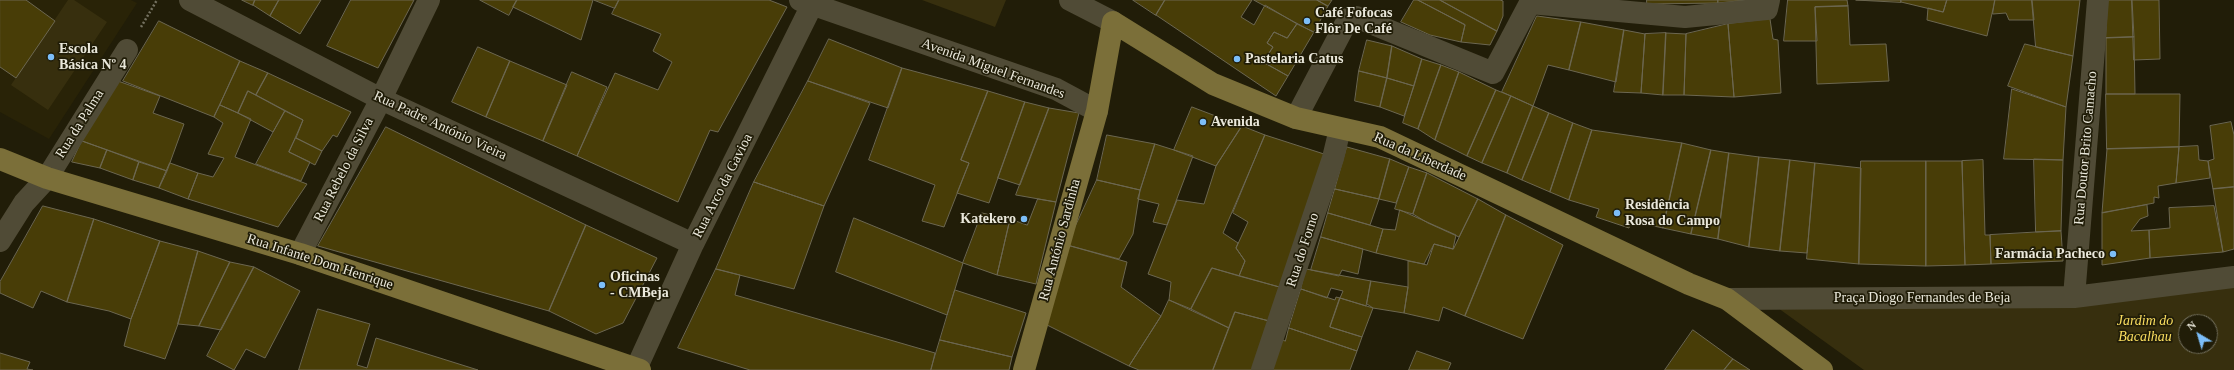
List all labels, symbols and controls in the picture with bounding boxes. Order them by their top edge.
place label: Café Fofocas Flôr De Café [1315,5,1392,38]
marker: Café Fofocas Flôr De Café [1302,16,1312,26]
street label: Avenida Miguel Fernandes [919,35,1067,103]
place label: Escola Básica Nº 4 [59,41,127,74]
place label: Pastelaria Catus [1245,51,1343,67]
marker: Escola Básica Nº 4 [46,52,56,62]
marker: Pastelaria Catus [1232,54,1242,64]
street label: Rua Doutor Brito Camacho [2071,70,2101,226]
street label: Rua da Palma [52,87,108,161]
street label: Rua Padre António Vieira [371,88,509,164]
place label: Avenida [1211,114,1260,130]
street label: Rua Rebelo da Silva [310,115,378,225]
marker: Avenida [1198,117,1208,127]
street label: Rua da Liberdade [1371,129,1469,185]
street label: Rua Arco da Gavioa [689,131,757,241]
street label: Rua António Sardinha [1036,177,1084,303]
place label: Residência Rosa do Campo [1625,197,1720,230]
marker: Residência Rosa do Campo [1612,208,1622,218]
place label: Katekero [960,211,1016,227]
street label: Rua do Forno [1283,211,1323,289]
marker: Katekero [1019,214,1029,224]
street label: Rua Infante Dom Henrique [245,230,395,294]
place label: Farmácia Pacheco [1995,246,2105,262]
marker: Farmácia Pacheco [2108,249,2118,259]
place label: Oficinas - CMBeja [610,269,669,302]
marker: Oficinas - CMBeja [597,280,607,290]
street label: Praça Diogo Fernandes de Beja [1834,290,2010,306]
park label: Jardim do Bacalhau [2117,313,2173,346]
north arrow [2178,314,2218,354]
text: N [2184,318,2198,333]

